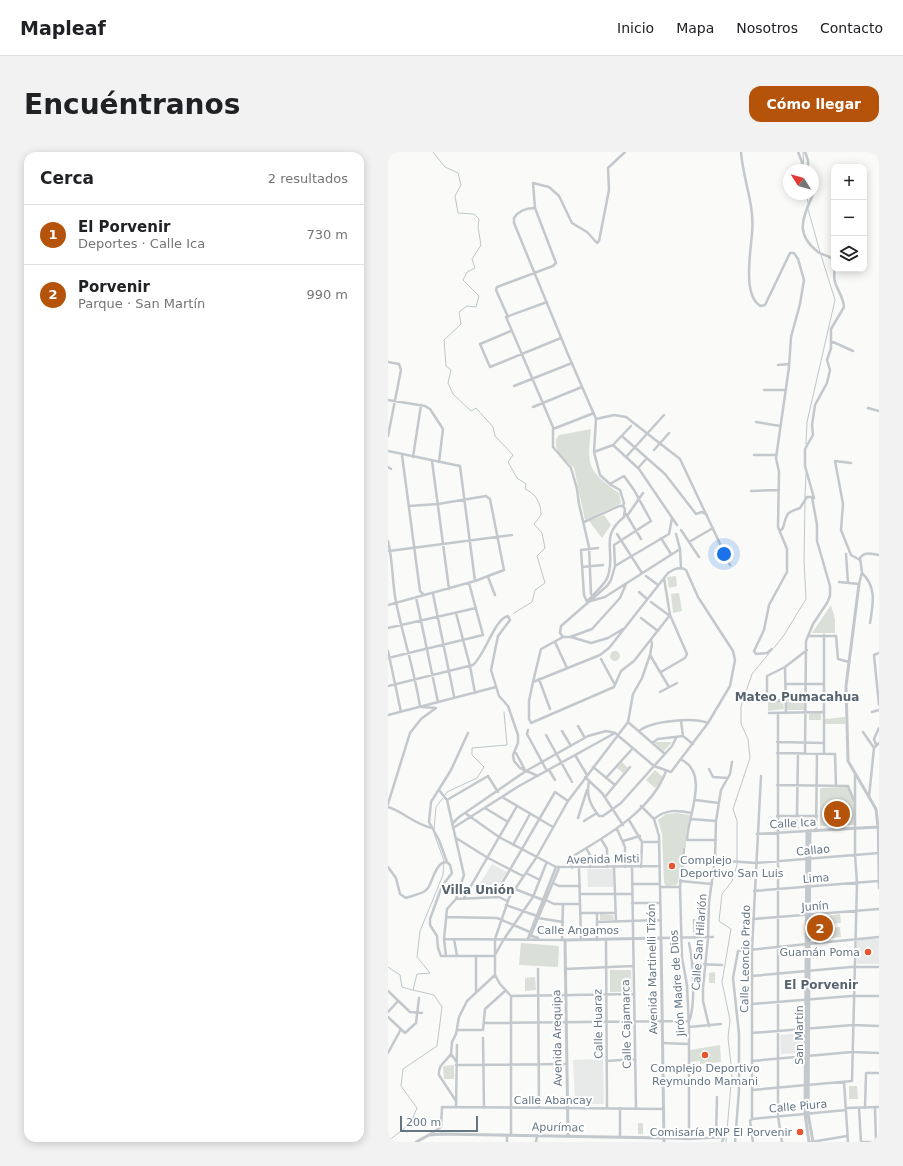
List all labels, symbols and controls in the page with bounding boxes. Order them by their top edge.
text: Mapleaf [20,17,106,39]
text: Inicio [617,20,654,36]
text: Mapa [676,20,714,36]
text: Nosotros [736,20,798,36]
text: Contacto [820,20,883,36]
button: Cómo llegar [749,86,879,122]
text: Encuéntranos [24,88,240,121]
north arrow [783,164,819,200]
map controls [831,164,867,272]
button: + [831,164,867,200]
text: Cerca [40,168,94,188]
text: 2 resultados [268,171,348,186]
button: − [831,200,867,236]
text: El Porvenir [78,218,170,236]
text: 1 [48,227,58,242]
text: 730 m [306,227,348,242]
text: Deportes · Calle Ica [78,236,205,251]
button: layers [831,236,867,272]
text: Porvenir [78,278,150,296]
text: 2 [48,287,58,302]
text: 990 m [306,287,348,302]
text: Parque · San Martín [78,296,205,311]
your location [714,544,734,564]
district label: Mateo Pumacahua [735,690,859,704]
pin: 1 [824,799,850,829]
street label: Calle Ica [769,816,817,831]
street label: Callao [796,843,831,858]
street label: Avenida Misti [566,852,640,867]
place label: Complejo Deportivo San Luis [680,854,784,880]
marker: Complejo Deportivo San Luis [667,861,677,871]
street label: Lima [802,871,830,886]
district label: Villa Unión [442,883,514,897]
street label: Calle San Hilarión [690,893,709,991]
street label: Junín [800,899,829,914]
street label: Avenida Martinelli Tizón [645,903,660,1035]
street label: Calle Leoncio Prado [738,905,753,1013]
pin: 2 [807,913,833,943]
street label: Calle Angamos [537,924,619,937]
street label: Jirón Madre de Dios [667,929,688,1038]
place label: Guamán Poma [779,946,860,959]
marker: Guamán Poma [863,947,873,957]
district label: El Porvenir [784,978,858,992]
street label: Calle Cajamarca [619,979,634,1069]
street label: Calle Huaraz [591,989,606,1059]
street label: Avenida Arequipa [550,990,565,1086]
street label: San Martín [793,1005,806,1065]
marker: Complejo Deportivo Reymundo Mamani [700,1050,710,1060]
place label: Complejo Deportivo Reymundo Mamani [650,1062,760,1088]
street label: Calle Abancay [514,1094,593,1107]
street label: Calle Piura [768,1097,828,1116]
scale bar [400,1114,478,1133]
text: 200 m [406,1116,441,1129]
street label: Apurímac [532,1121,584,1134]
place label: Comisaría PNP El Porvenir [650,1126,792,1139]
marker: Comisaría PNP El Porvenir [795,1127,805,1137]

